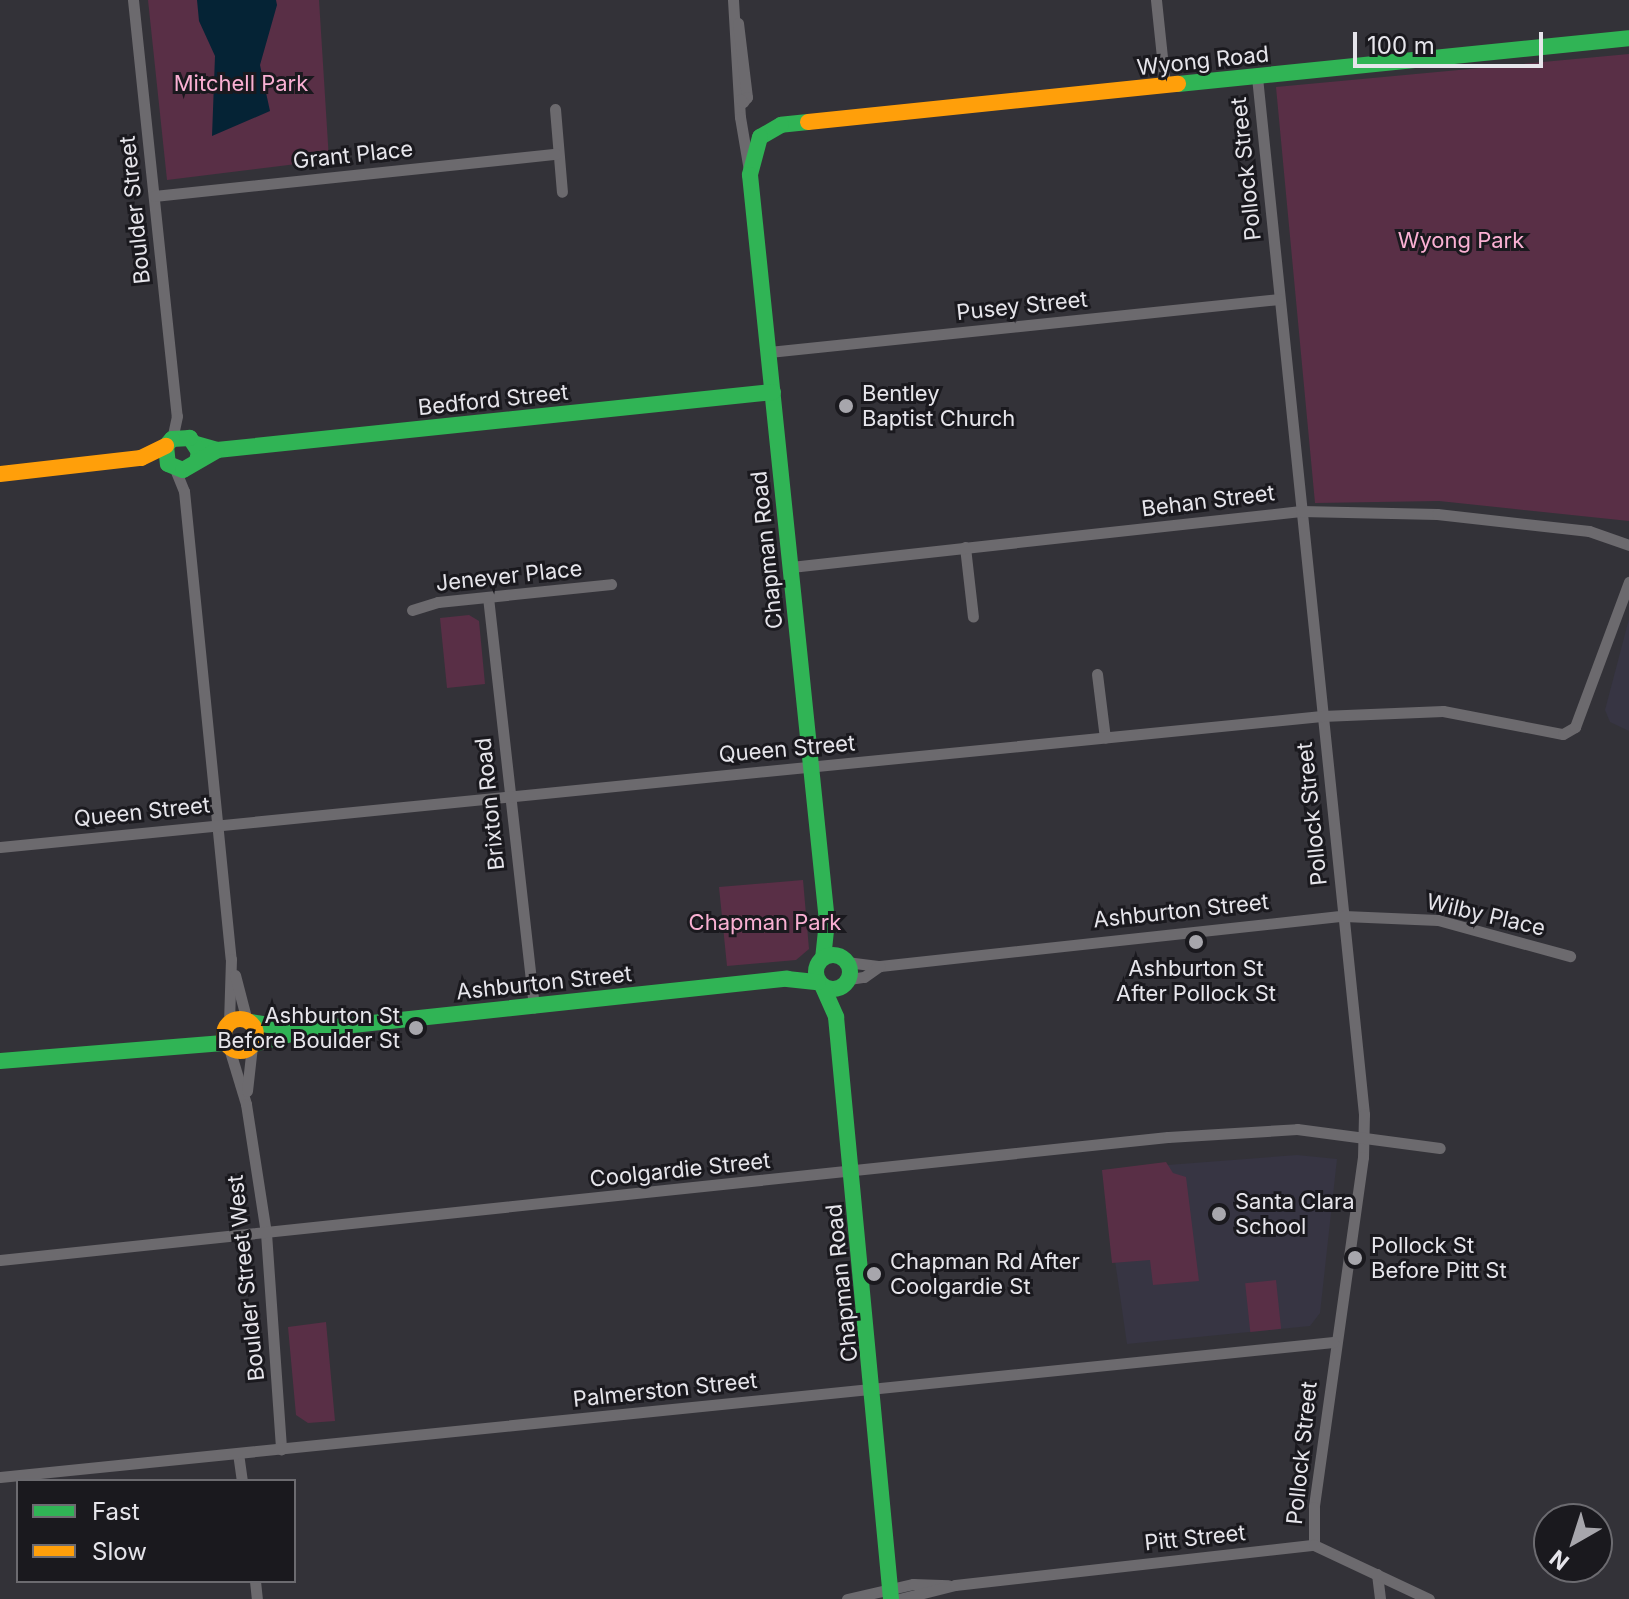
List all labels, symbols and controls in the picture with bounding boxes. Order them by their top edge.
scale bar [1357,16,1547,66]
text: 100 m [1367,31,1435,60]
street label: Wyong Road [1136,41,1270,81]
park label: Mitchell Park [174,71,308,97]
street label: Pollock Street [1225,96,1267,242]
street label: Boulder Street [114,135,156,285]
street label: Grant Place [292,136,414,174]
park label: Wyong Park [1398,228,1524,254]
street label: Pusey Street [955,286,1089,326]
street label: Bedford Street [417,379,569,421]
place label: Bentley Baptist Church [862,380,1015,432]
marker: Bentley Baptist Church [837,397,855,415]
street label: Chapman Road [746,470,788,630]
street label: Behan Street [1140,480,1276,522]
street label: Jenever Place [434,555,584,597]
street label: Queen Street [718,730,856,768]
street label: Brixton Road [470,736,510,872]
street label: Pollock Street [1291,741,1333,887]
street label: Queen Street [73,792,211,832]
street label: Ashburton Street [1092,889,1270,933]
street label: Wilby Place [1424,889,1548,941]
park label: Chapman Park [689,910,841,936]
marker: Ashburton St After Pollock St [1187,933,1205,951]
place label: Ashburton St After Pollock St [1116,955,1276,1006]
street label: Ashburton Street [455,961,633,1005]
place label: Ashburton St Before Boulder St [217,1002,400,1054]
marker: Ashburton St Before Boulder St [407,1019,425,1037]
street label: Coolgardie Street [588,1147,772,1193]
street label: Boulder Street West [222,1174,270,1382]
place label: Santa Clara School [1235,1188,1355,1240]
street label: Chapman Road [821,1203,863,1363]
marker: Santa Clara School [1210,1205,1228,1223]
place label: Pollock St Before Pitt St [1371,1232,1507,1284]
place label: Chapman Rd After Coolgardie St [890,1248,1080,1300]
marker: Pollock St Before Pitt St [1346,1249,1364,1267]
marker: Chapman Rd After Coolgardie St [865,1265,883,1283]
street label: Palmerston Street [572,1367,758,1413]
street label: Pollock Street [1281,1380,1323,1526]
legend [16,1479,296,1583]
text: Fast [92,1497,140,1526]
north arrow [1533,1503,1613,1583]
street label: Pitt Street [1143,1520,1247,1556]
text: Slow [92,1537,147,1566]
text: N [1544,1545,1574,1575]

